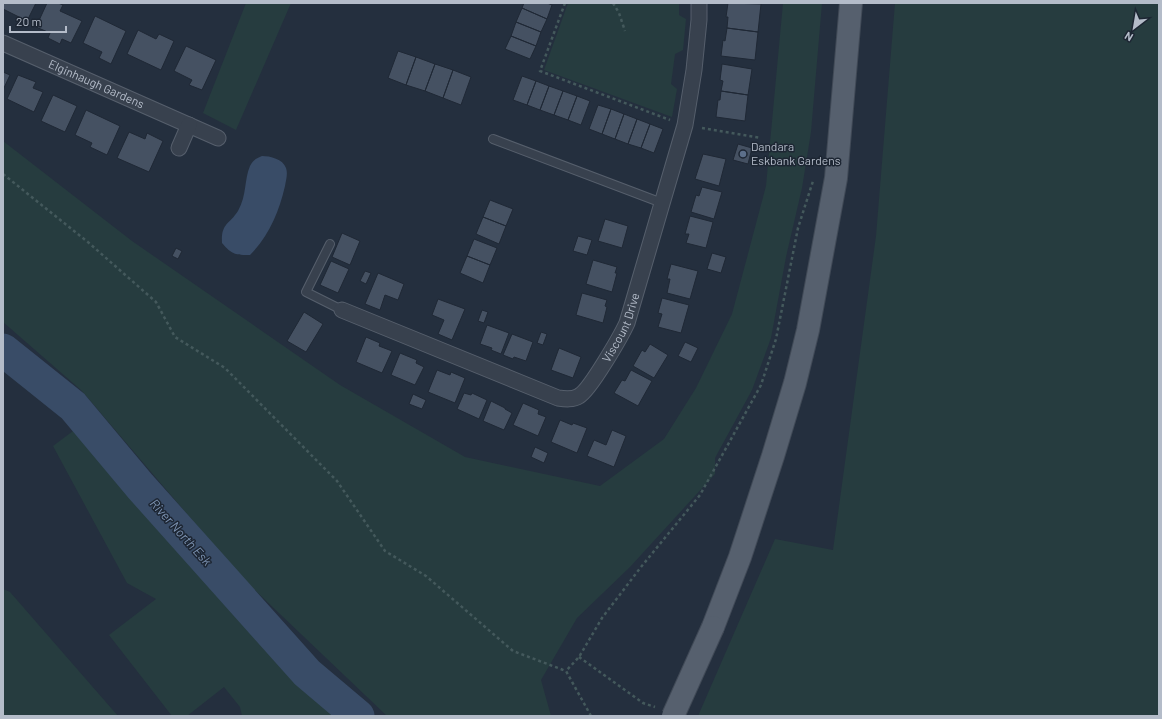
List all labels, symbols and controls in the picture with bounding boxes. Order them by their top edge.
scale bar [10,8,66,34]
north arrow [1114,8,1154,48]
text: 20 m [16,14,42,28]
text: N [1122,30,1135,44]
street label: Elginhaugh Gardens [47,56,147,111]
place label: Dandara Eskbank Gardens [751,139,841,167]
marker: Dandara Eskbank Gardens [738,149,748,159]
street label: Viscount Drive [599,291,641,365]
water label: River North Esk [147,495,216,569]

